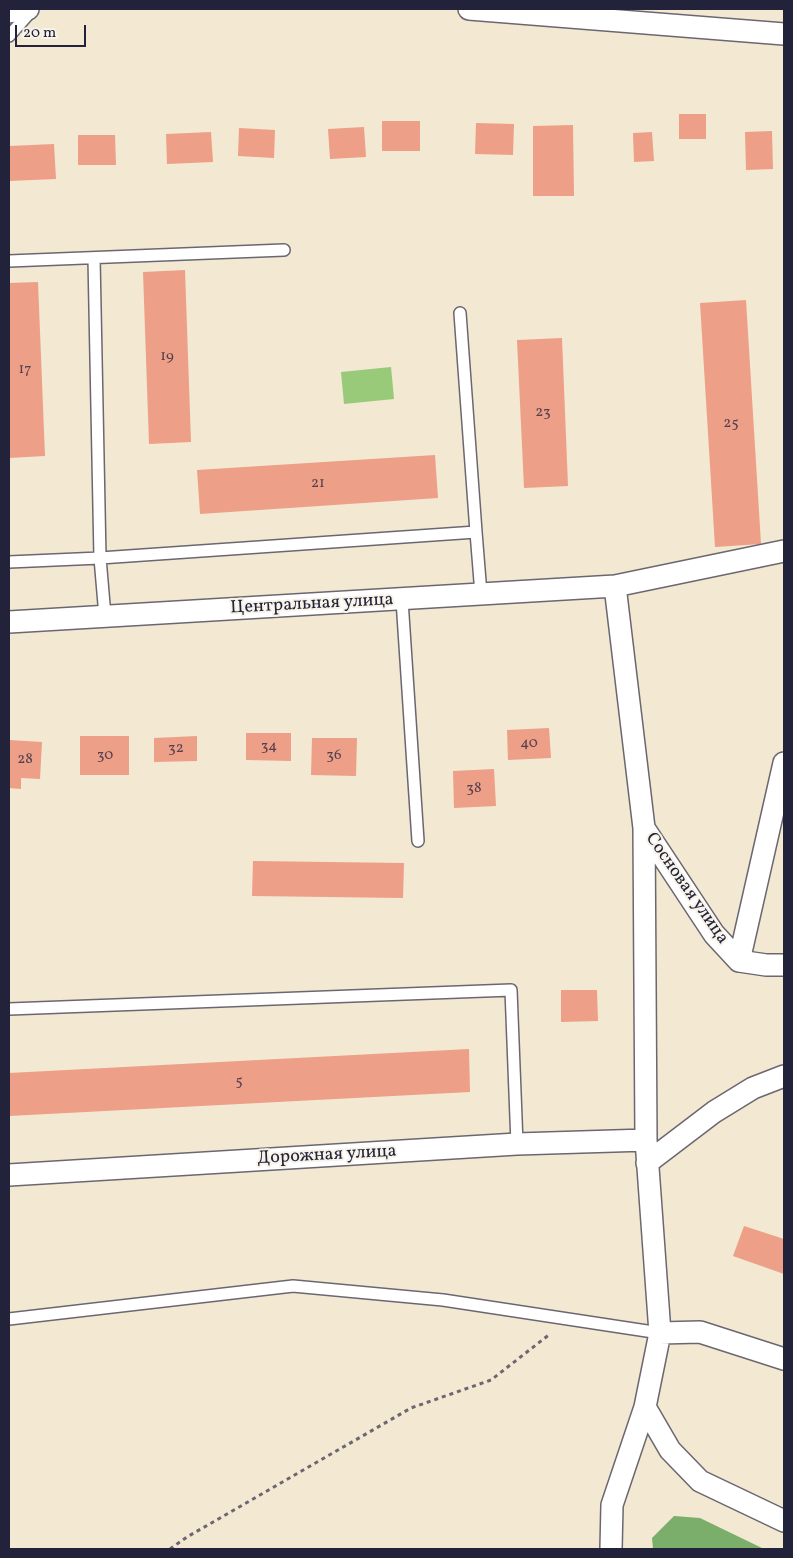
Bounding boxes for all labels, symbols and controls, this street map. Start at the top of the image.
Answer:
scale bar [18,15,89,47]
text: 20 m [23,23,56,44]
house number: 19 [160,348,174,366]
house number: 17 [18,361,32,379]
house number: 23 [535,404,551,422]
house number: 25 [723,415,739,433]
house number: 21 [311,475,325,493]
street label: Центральная улица [230,590,394,620]
house number: 40 [520,735,538,753]
house number: 34 [261,738,277,756]
house number: 32 [168,740,184,758]
house number: 30 [97,747,113,765]
house number: 36 [326,747,342,765]
house number: 28 [17,751,33,769]
house number: 38 [466,780,482,798]
street label: Сосновая улица [640,829,732,949]
house number: 5 [235,1073,243,1091]
street label: Дорожная улица [257,1142,397,1170]

